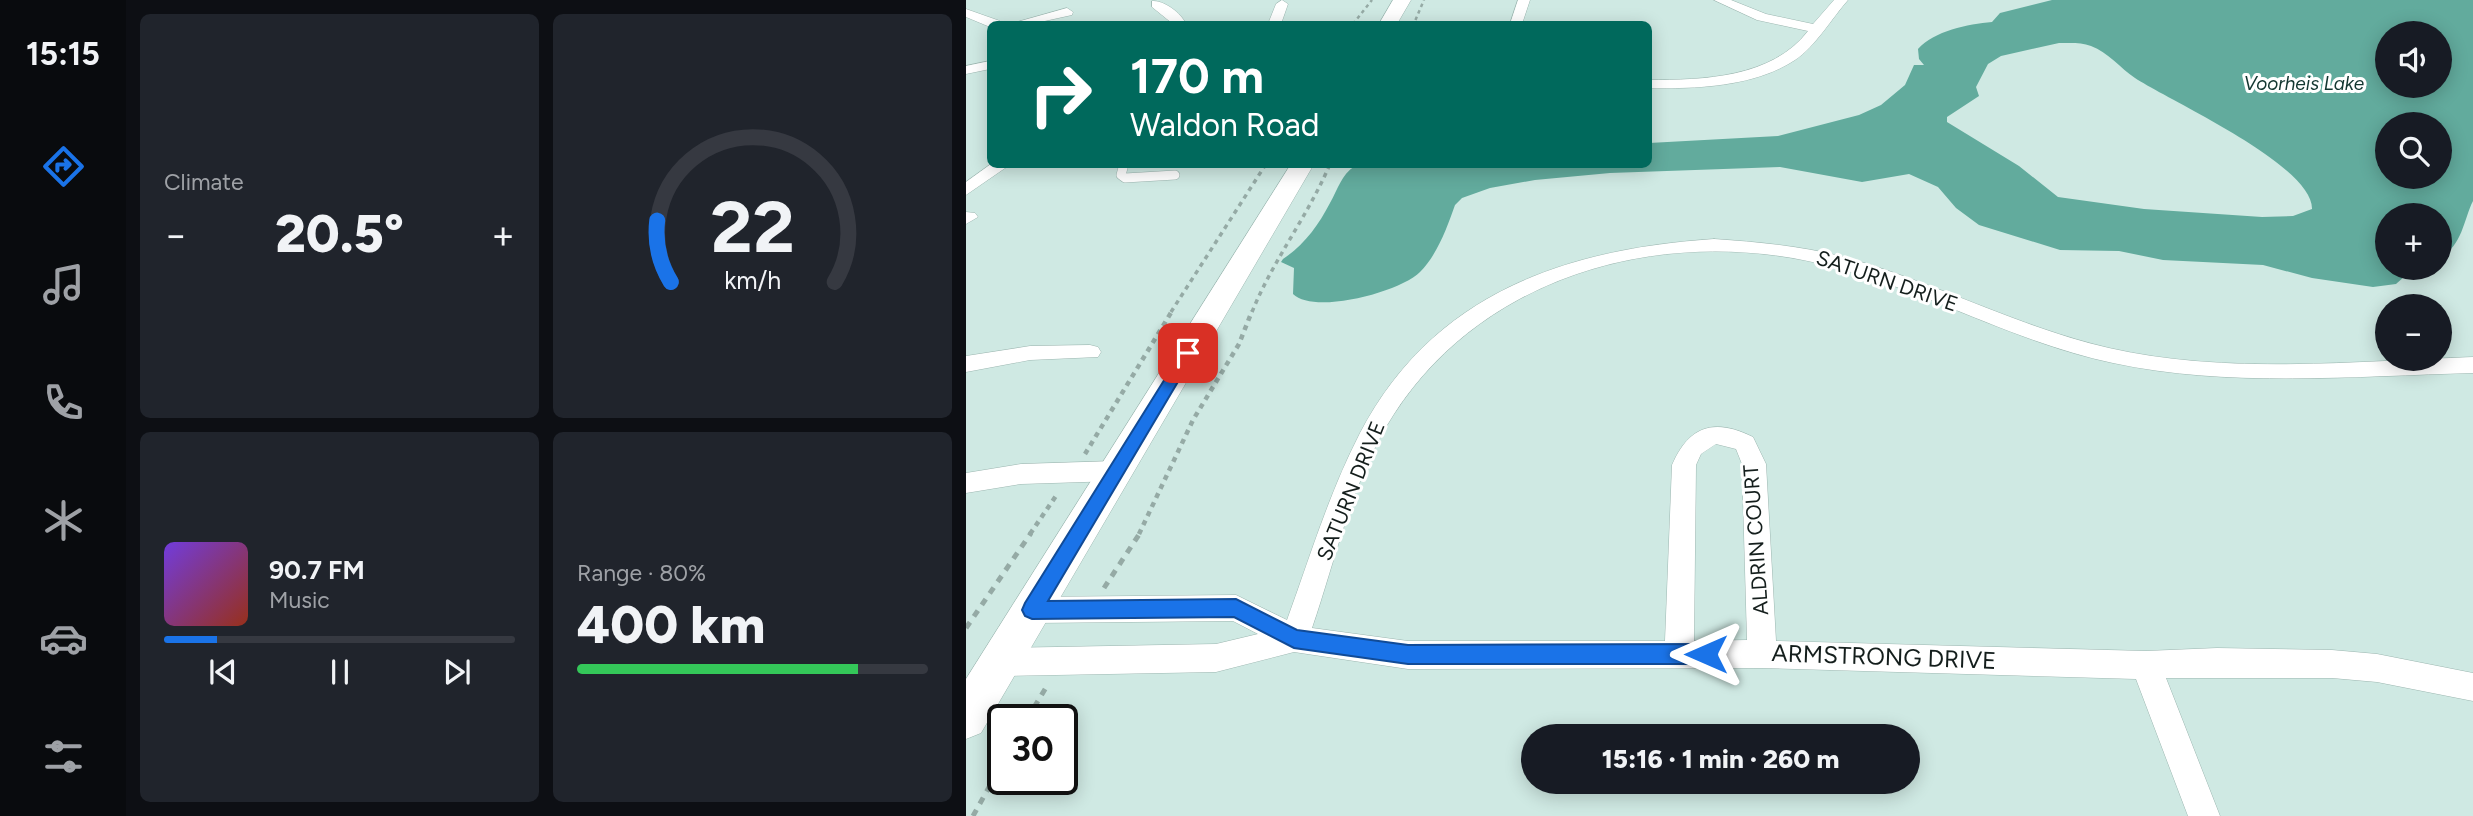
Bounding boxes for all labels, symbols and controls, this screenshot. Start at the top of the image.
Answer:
map controls [2375,21,2452,371]
button: sound [2375,21,2452,98]
text: 15:15 [26,35,100,73]
text: 170 m [1130,46,1264,105]
icon: right [1015,49,1106,140]
water label: Voorheis Lake [2244,72,2365,95]
text: Waldon Road [1130,106,1320,144]
button: search [2375,112,2452,189]
icon: directions [39,142,88,191]
text: Climate [164,168,243,196]
text: 22 [710,183,795,270]
text: 20.5° [275,203,404,265]
button: + [2375,203,2452,280]
text: − [164,212,188,258]
text: + [491,212,515,258]
street label: SATURN DRIVE [1813,245,1961,316]
icon: music [39,260,88,309]
text: km/h [724,265,781,295]
button: − [2375,294,2452,371]
pin [1158,323,1218,383]
icon: arrive [1169,334,1207,372]
icon: phone [39,378,88,427]
street label: SATURN DRIVE [1311,417,1390,564]
street label: ALDRIN COURT [1738,464,1773,616]
icon: climate [39,496,88,545]
text: 90.7 FM [269,554,365,586]
text: Range · 80% [577,559,706,587]
text: Music [269,586,330,614]
text: 400 km [577,594,765,656]
icon: car [39,614,88,663]
position arrow [1669,617,1743,691]
street label: ARMSTRONG DRIVE [1771,638,1997,675]
icon: previous [204,653,242,691]
icon: pause [321,653,359,691]
icon: next [438,653,476,691]
speed limit sign: 30 [987,704,1078,795]
icon: filters [39,732,88,781]
text: 15:16 · 1 min · 260 m [1602,743,1839,775]

